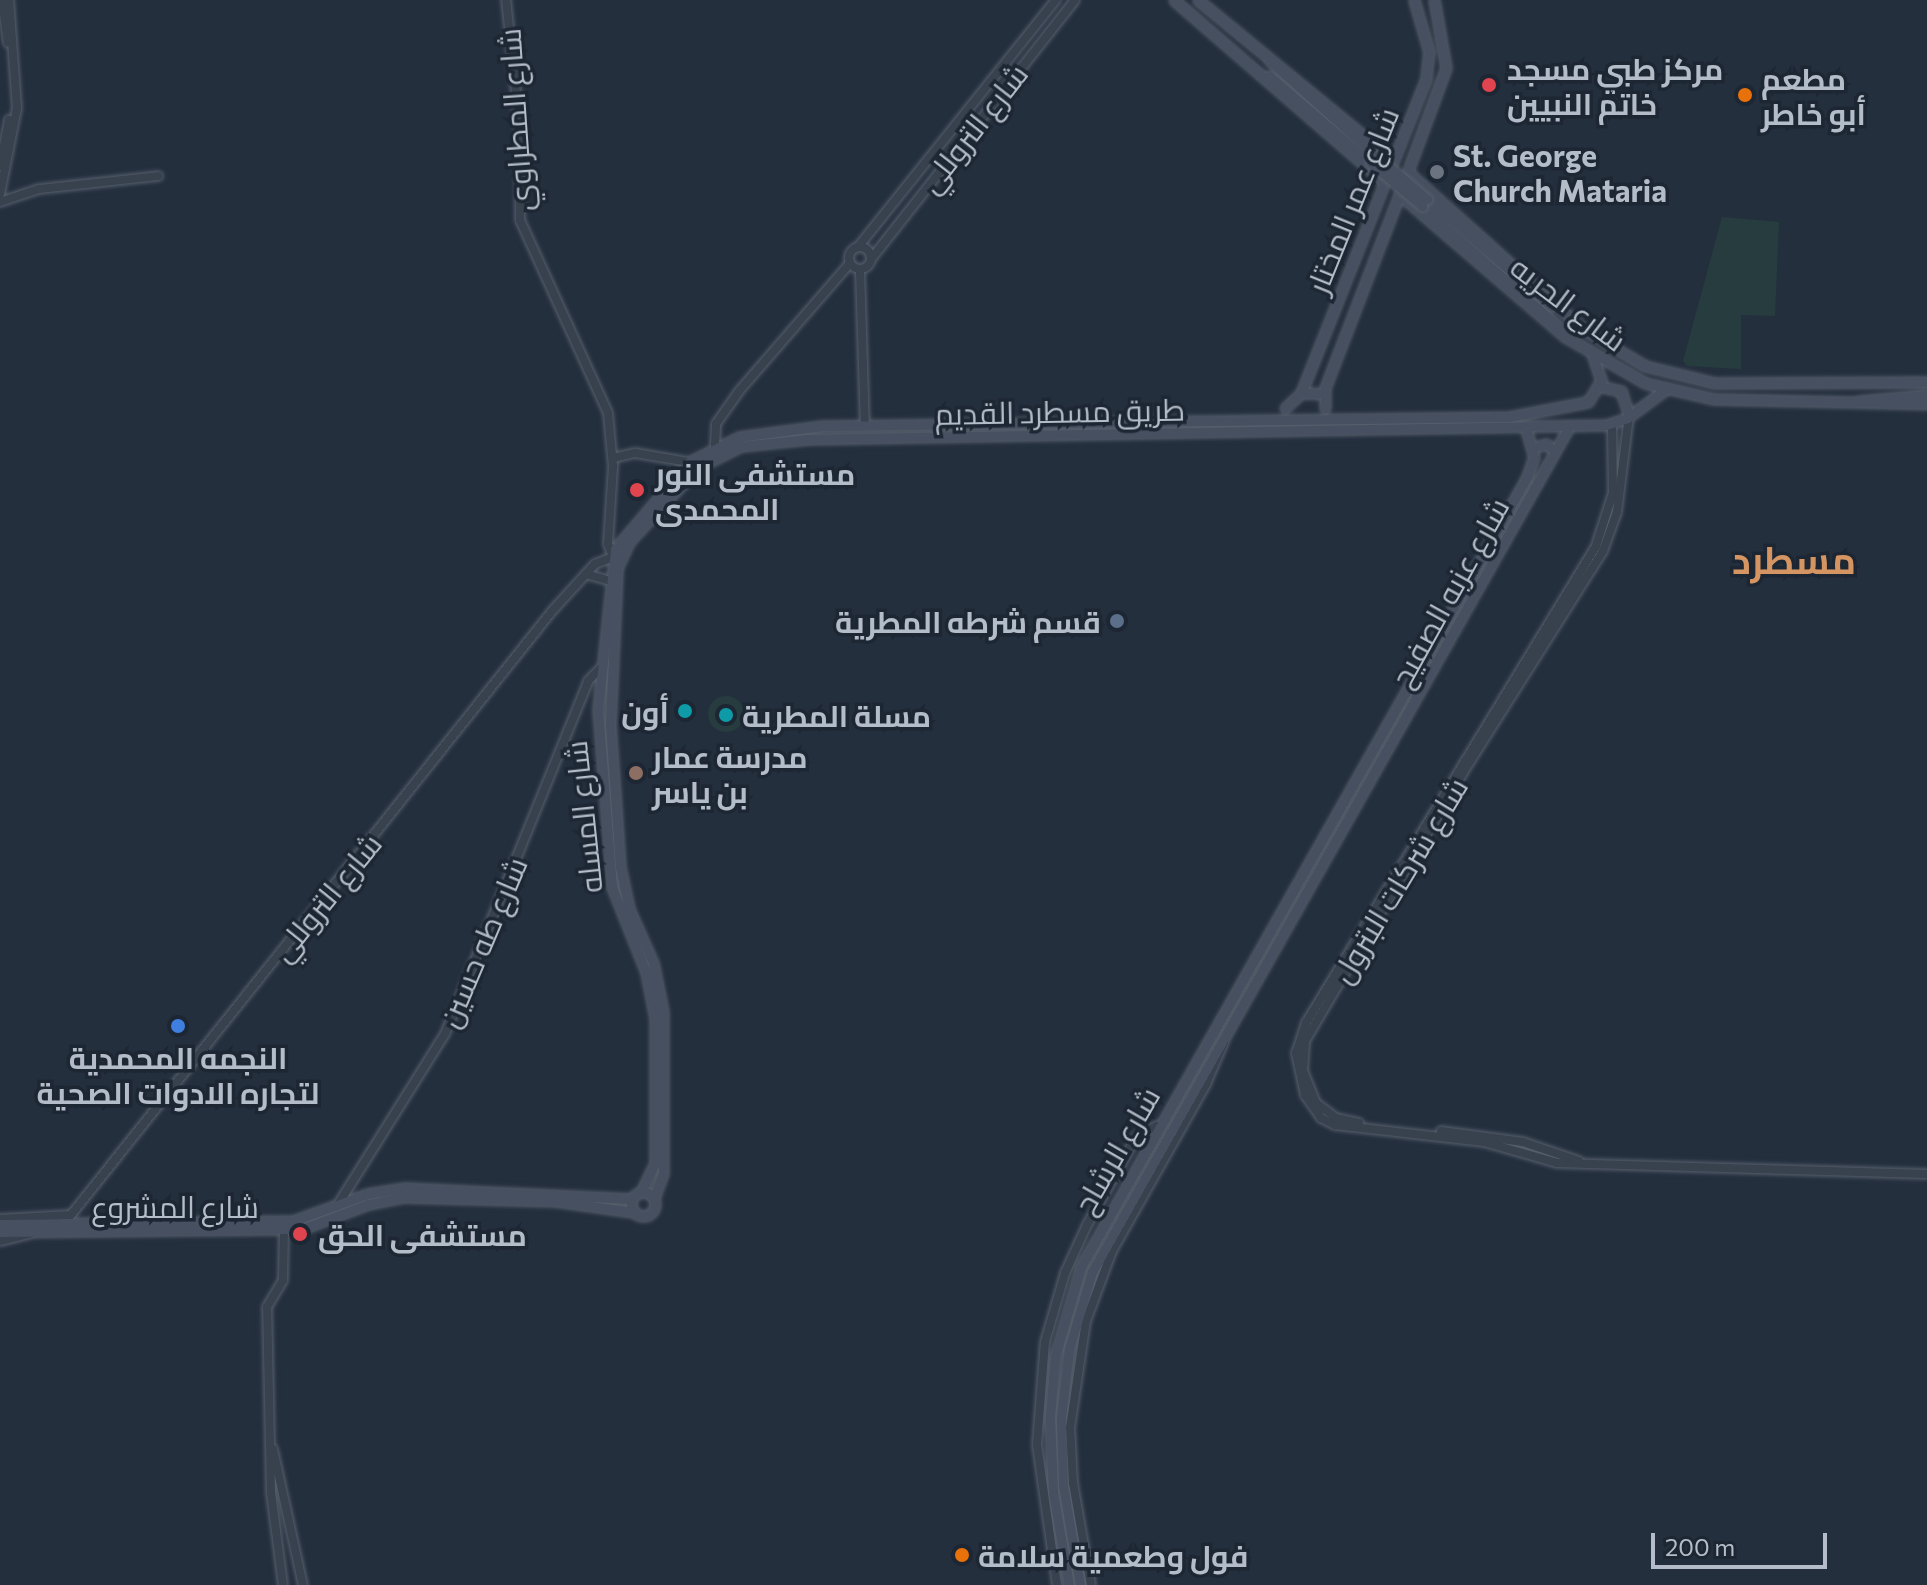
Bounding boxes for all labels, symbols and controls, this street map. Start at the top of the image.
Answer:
street label: شارع المطراوي [491,27,539,213]
place label: مركز طبي مسجد خاتم النبيين [1507,50,1723,120]
street label: شارع التروللي [911,56,1035,200]
place label: مطعم أبو خاطر [1761,60,1866,130]
marker: مركز طبي مسجد خاتم النبيين [1478,74,1500,96]
marker: مطعم أبو خاطر [1736,86,1754,104]
street label: شارع عمر المختار [1298,102,1406,298]
place label: St. George Church Mataria [1453,137,1667,208]
marker: St. George Church Mataria [1428,163,1446,181]
street label: شارع الحريه [1504,248,1634,358]
street label: طريق مسطرد القديم [935,391,1185,431]
place label: مستشفى النور المحمدى [655,455,855,526]
marker: مستشفى النور المحمدى [626,479,648,501]
street label: شارع عزبه الصفيح [1382,491,1516,693]
district label: مسطرد [1732,536,1856,582]
place label: قسم شرطه المطرية [835,603,1101,639]
marker: قسم شرطه المطرية [1108,612,1126,630]
place label: أون [621,693,669,729]
place label: مسلة المطرية [742,697,931,733]
marker: أون [676,702,694,720]
marker: مسلة المطرية [717,706,735,724]
place label: مدرسة عمار بن ياسر [652,738,808,808]
street label: شارع المسله [557,739,609,895]
marker: مدرسة عمار بن ياسر [627,764,645,782]
street label: شارع شركات البترول [1323,771,1475,989]
street label: شارع التروللي [264,826,388,968]
street label: شارع طه حسين [430,851,534,1033]
marker: النجمه المحمدية لتجاره الادوات الصحية [169,1017,187,1035]
place label: النجمه المحمدية لتجاره الادوات الصحية [37,1039,319,1110]
street label: شارع الرشاح [1065,1080,1167,1220]
street label: شارع المشروع [91,1188,259,1224]
place label: مستشفى الحق [318,1216,527,1252]
marker: مستشفى الحق [289,1223,311,1245]
scale bar [1655,1517,1831,1567]
text: 200 m [1665,1532,1735,1561]
place label: فول وطعمية سلامة [978,1537,1248,1573]
marker: فول وطعمية سلامة [953,1546,971,1564]

